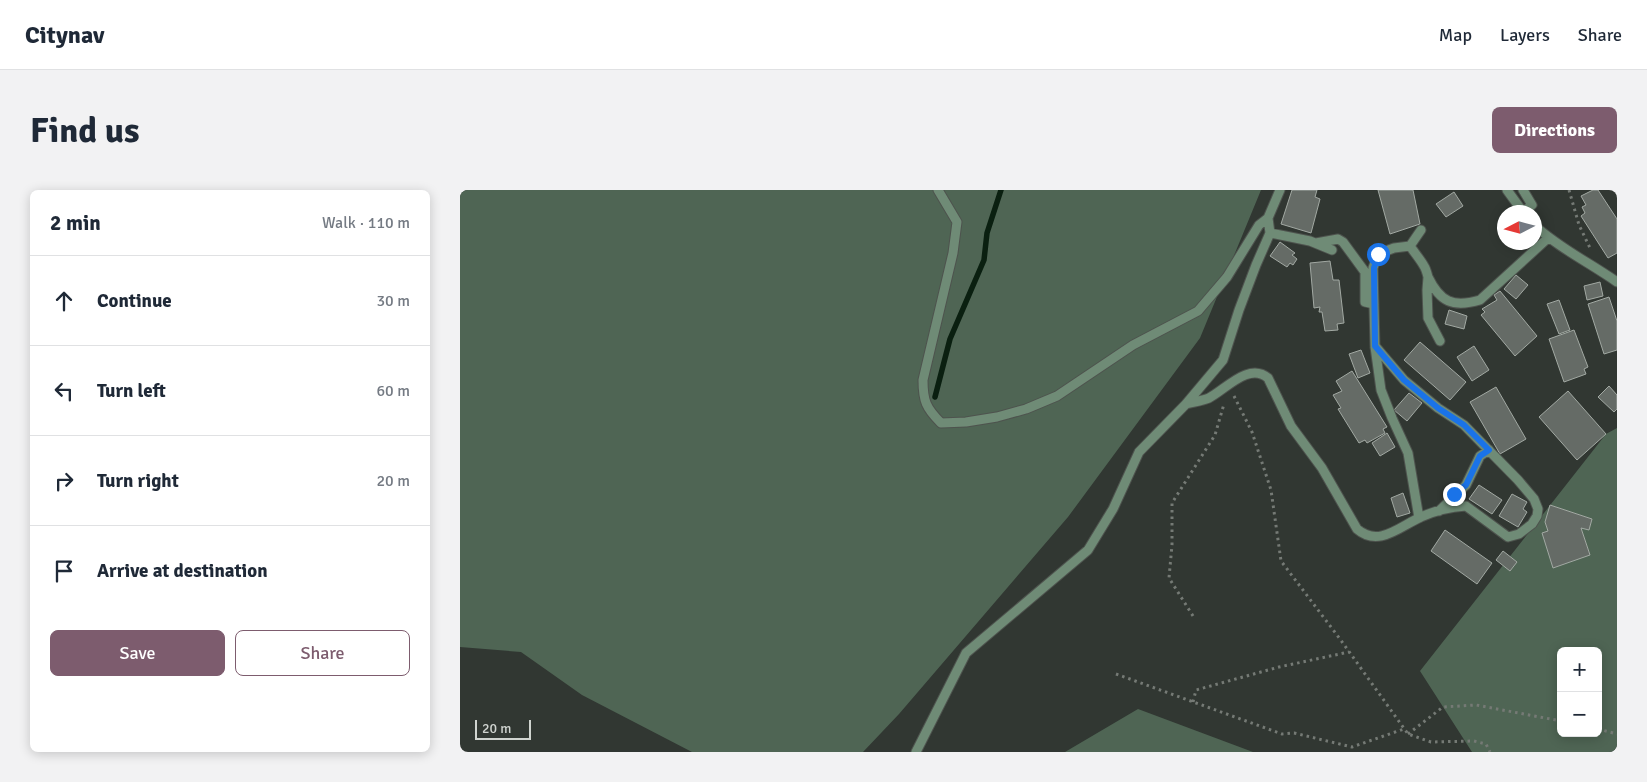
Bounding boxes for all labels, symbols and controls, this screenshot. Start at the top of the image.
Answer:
text: Citynav [25,20,104,50]
text: Map [1439,24,1472,46]
text: Layers [1500,24,1550,46]
text: Share [1578,24,1622,46]
button: Directions [1492,107,1617,153]
text: Find us [30,109,140,152]
north arrow [1497,205,1542,250]
text: 2 min [50,210,101,236]
text: Walk · 110 m [322,213,410,233]
route start [1367,243,1390,266]
icon: ahead [50,287,78,315]
text: Continue [97,289,172,313]
text: 30 m [376,291,410,311]
icon: left [50,377,78,405]
text: Turn left [97,379,166,403]
text: 60 m [376,381,410,401]
icon: right [50,467,78,495]
text: Turn right [97,469,179,493]
text: 20 m [376,471,410,491]
route end [1443,483,1466,506]
icon: arrive [50,557,78,585]
text: Arrive at destination [97,559,268,583]
button: Save [50,630,225,676]
button: Share [235,630,410,676]
map controls [1557,647,1602,737]
button: + [1557,647,1602,692]
button: − [1557,692,1602,737]
scale bar [475,717,531,740]
text: 20 m [482,720,511,737]

